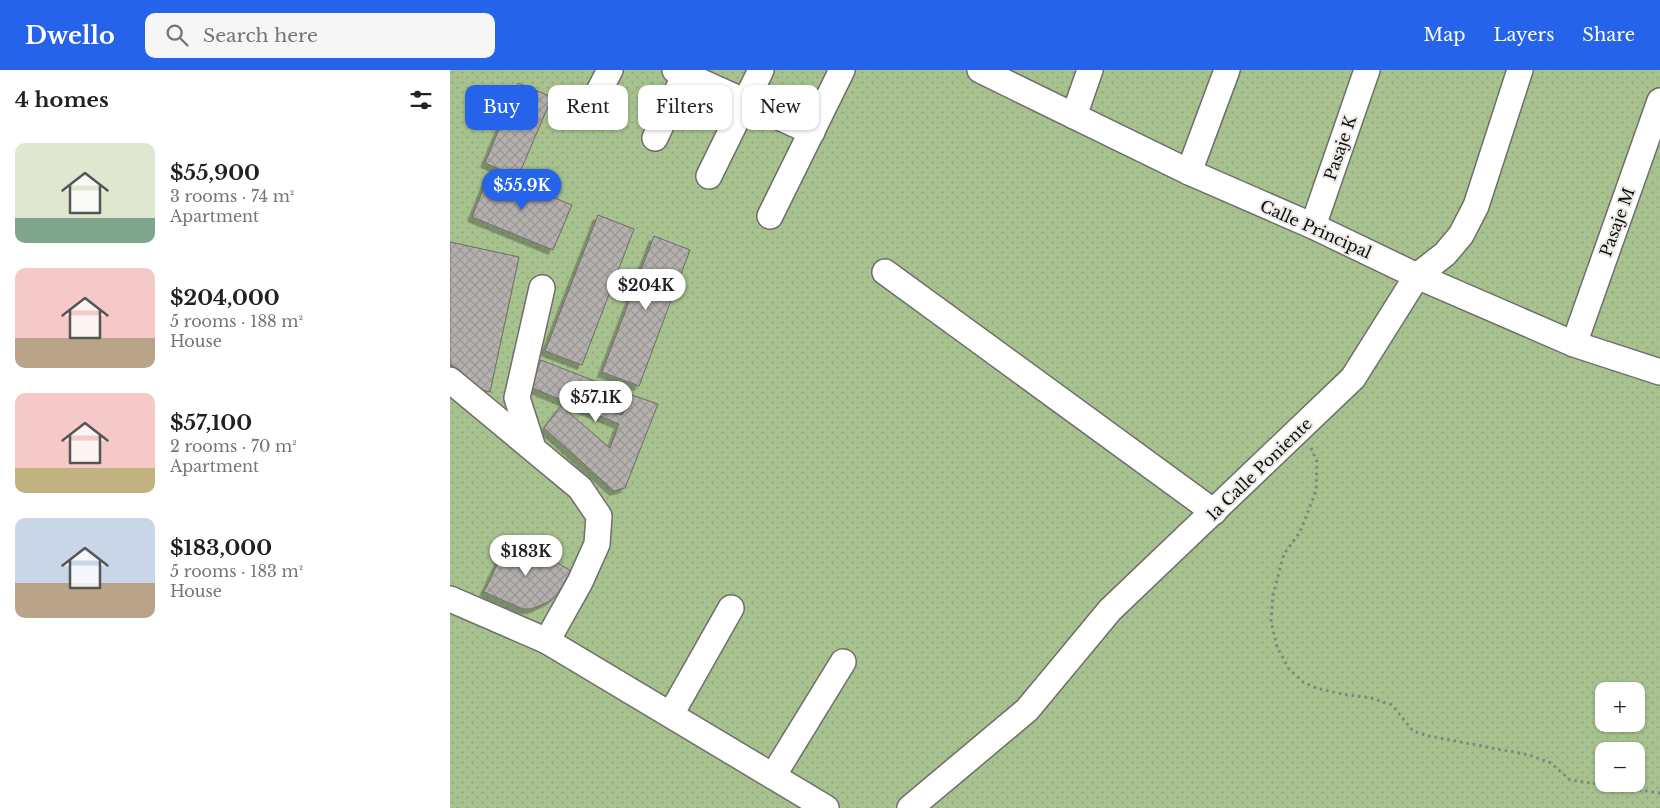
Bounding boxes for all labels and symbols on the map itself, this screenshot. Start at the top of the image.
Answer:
street label: Pasaje K [1320,113,1361,183]
pin: $55.9K [481,168,563,211]
street label: Pasaje M [1595,185,1639,259]
street label: Calle Principal [1257,195,1375,263]
pin: $204K [611,268,681,311]
pin: $57.1K [555,380,637,423]
street label: 1a Calle Poniente [1202,413,1316,525]
pin: $183K [491,534,561,577]

